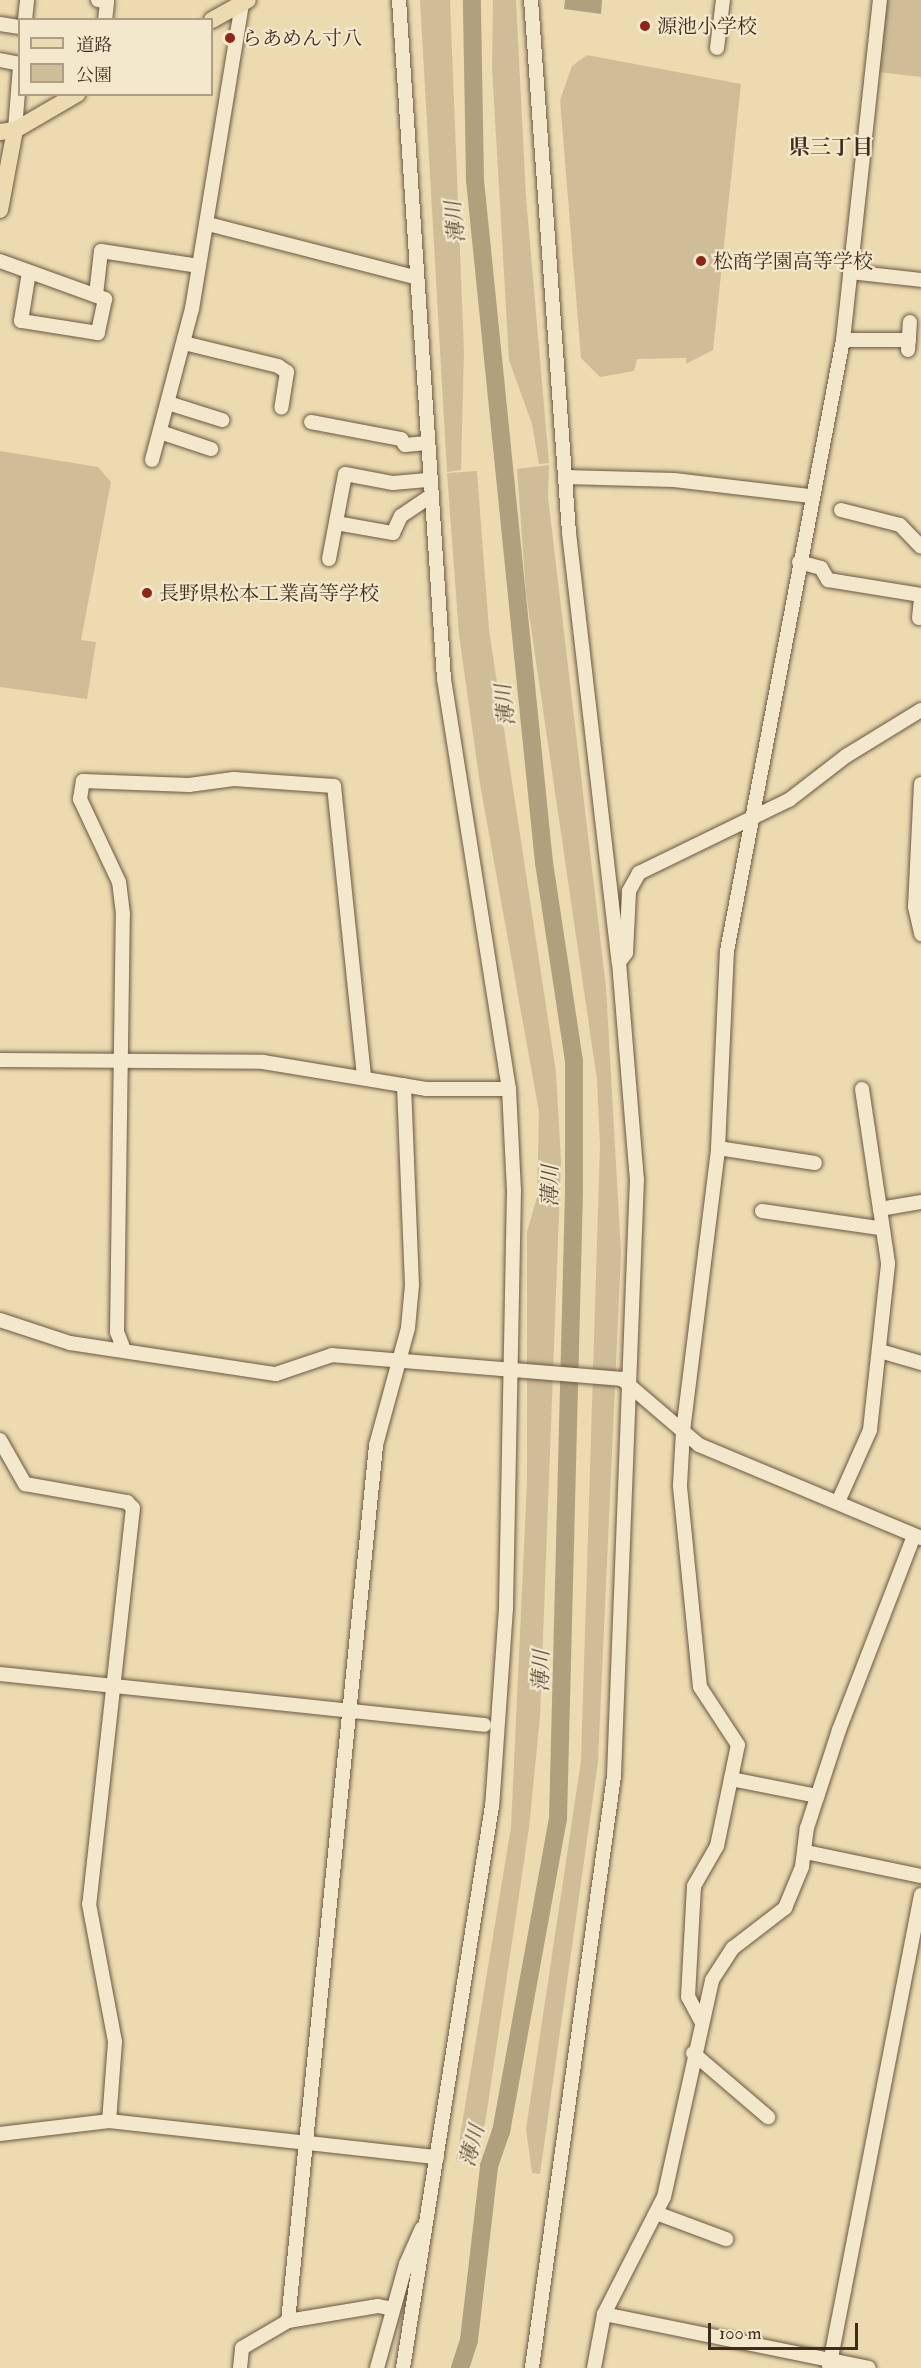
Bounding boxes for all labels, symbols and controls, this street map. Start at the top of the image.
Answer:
place label: 源池小学校 [657,14,757,38]
legend [18,18,213,96]
marker: 源池小学校 [638,19,652,33]
place label: らあめん寸八 [242,26,362,50]
marker: らあめん寸八 [223,31,237,45]
text: 道路 [76,34,112,57]
text: 公園 [76,64,112,87]
district label: 県三丁目 [789,135,873,161]
water label: 薄川 [441,200,471,244]
place label: 松商学園高等学校 [713,249,873,273]
marker: 松商学園高等学校 [694,254,708,268]
place label: 長野県松本工業高等学校 [159,581,379,605]
marker: 長野県松本工業高等学校 [140,586,154,600]
water label: 薄川 [491,683,521,727]
water label: 薄川 [538,1165,564,1207]
water label: 薄川 [529,1650,555,1692]
water label: 薄川 [455,2122,491,2170]
scale bar [711,2311,861,2349]
text: 100 m [719,2322,762,2345]

